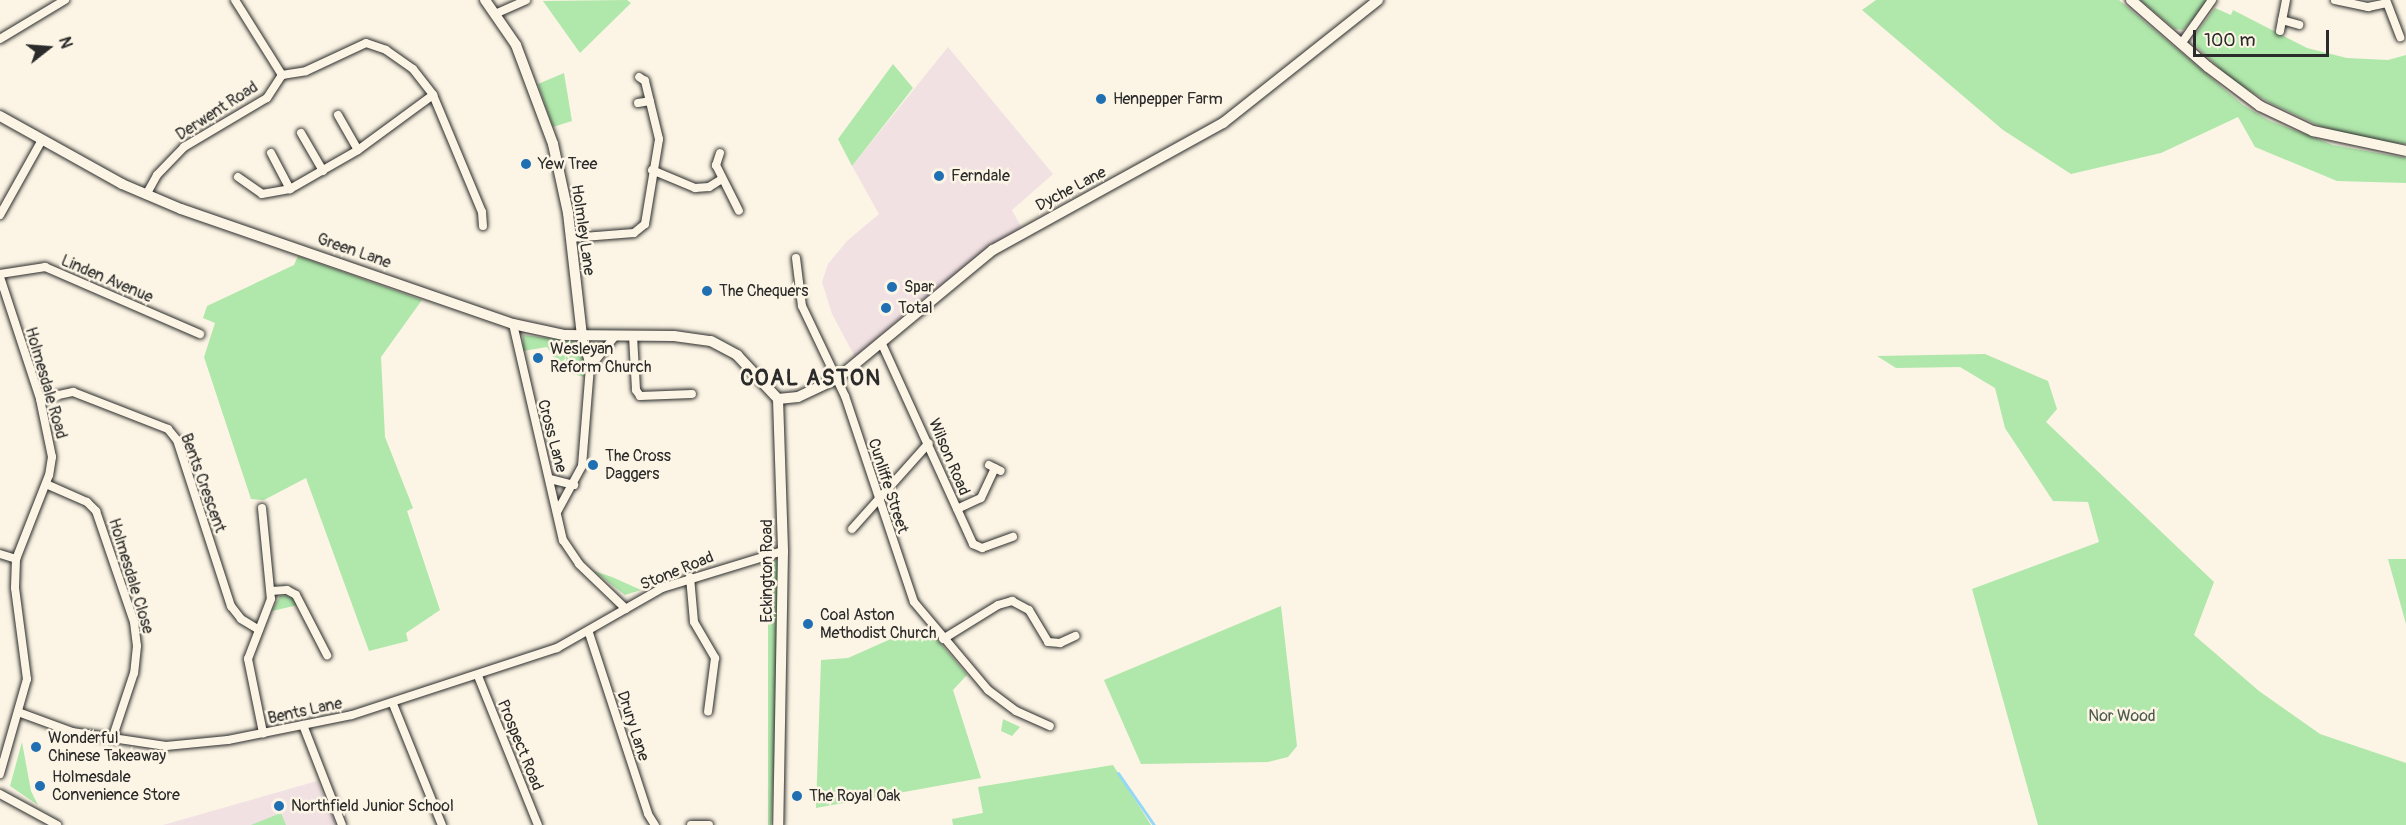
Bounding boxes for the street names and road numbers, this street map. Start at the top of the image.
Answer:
street label: Derwent Road [172,77,262,145]
street label: Dyche Lane [1033,162,1109,216]
street label: Holmley Lane [567,183,599,277]
street label: Green Lane [315,229,393,273]
street label: Linden Avenue [58,251,156,307]
street label: Holmesdale Road [21,325,71,441]
street label: Cross Lane [533,398,571,474]
street label: Wilson Road [924,416,974,498]
street label: Bents Crescent [176,431,230,535]
street label: Cunliffe Street [864,436,912,536]
street label: Holmesdale Close [104,516,158,636]
street label: Eckington Road [757,519,777,623]
street label: Stone Road [637,548,717,594]
street label: Drury Lane [613,688,653,764]
street label: Bents Lane [266,694,344,728]
street label: Prospect Road [493,697,547,793]

